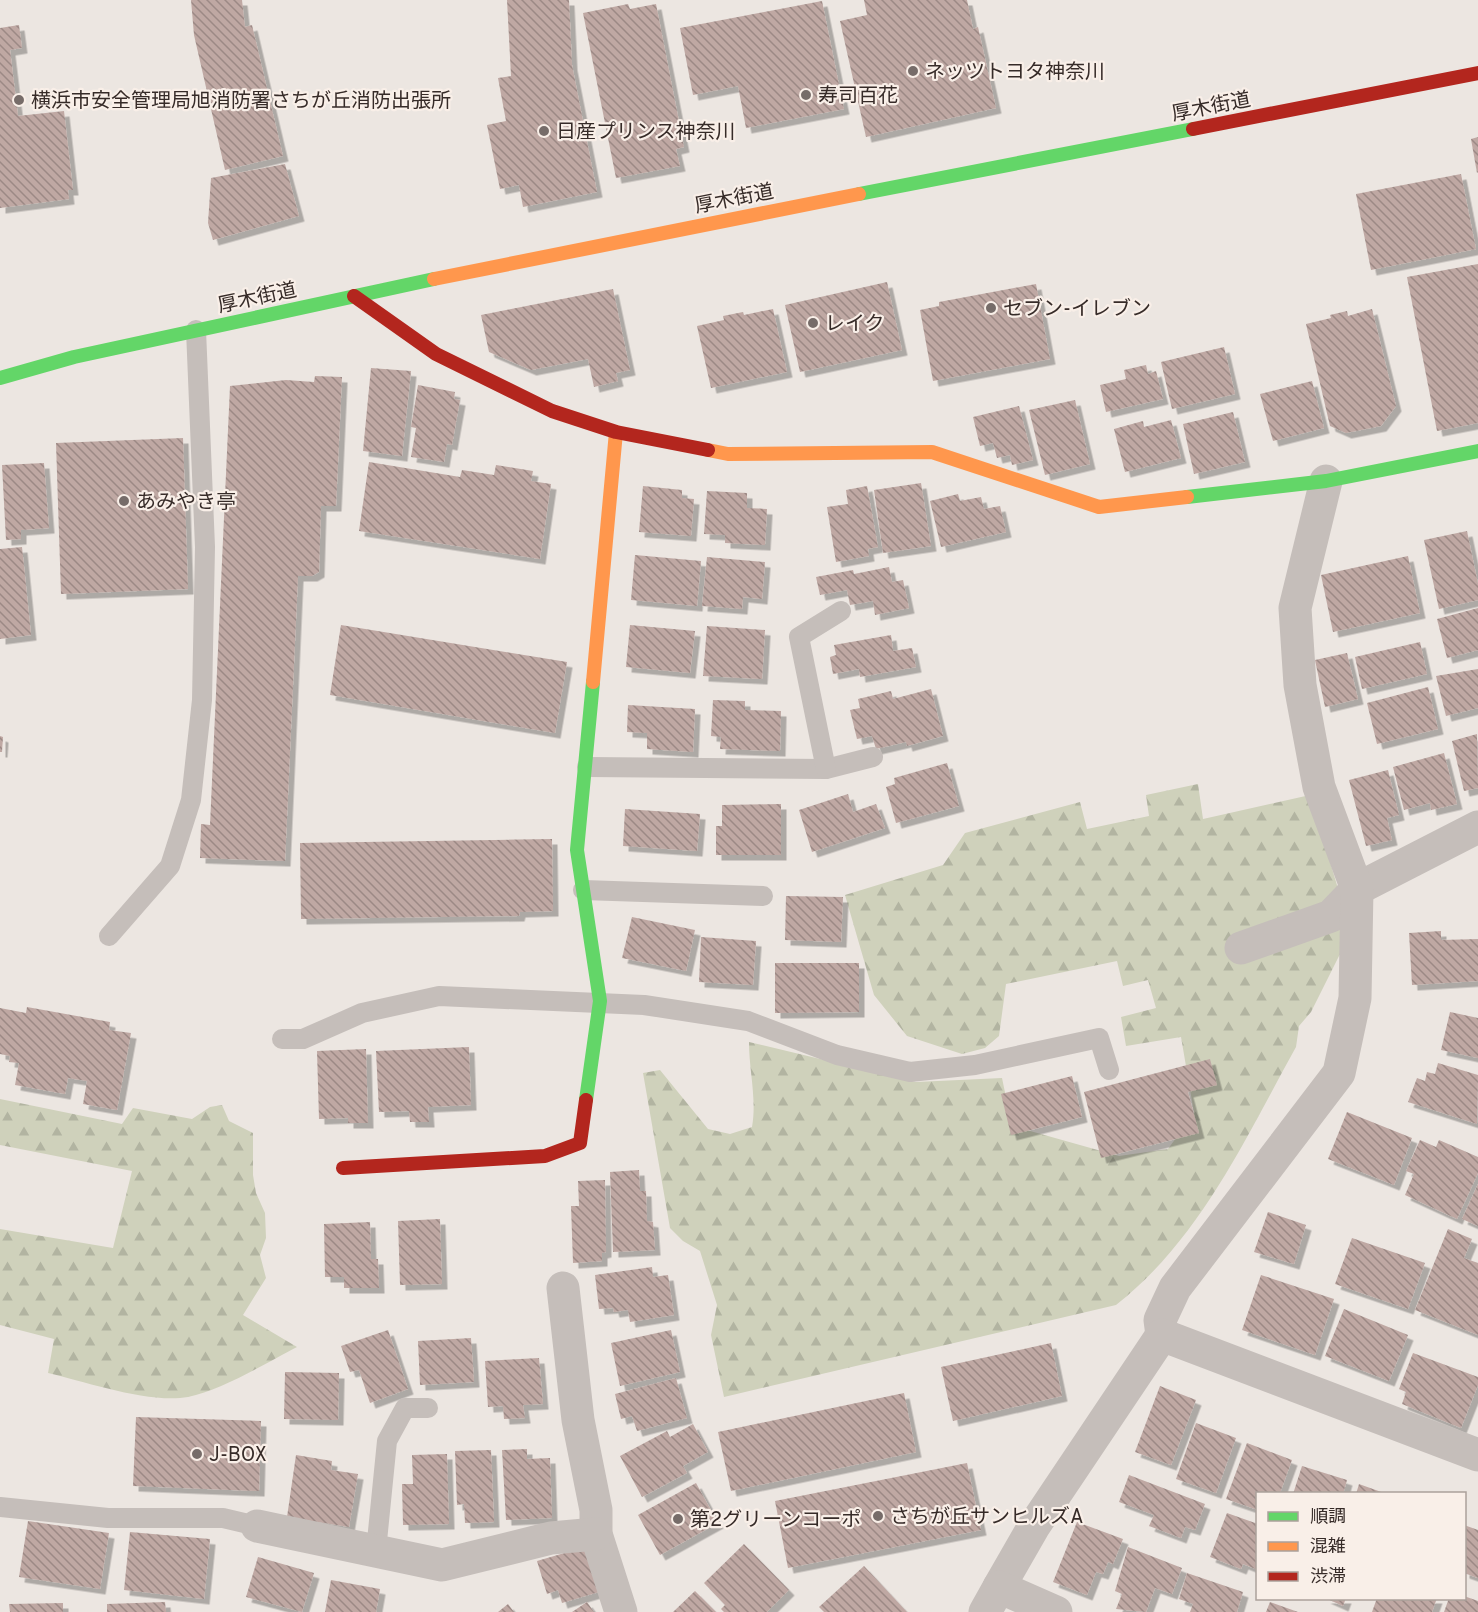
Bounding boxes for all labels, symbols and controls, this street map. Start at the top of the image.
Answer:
place label: ネッツトヨタ神奈川 [925,60,1105,86]
marker: ネッツトヨタ神奈川 [906,64,920,78]
place label: 寿司百花 [818,84,898,110]
marker: 寿司百花 [799,88,813,102]
street label: 厚木街道 [1170,88,1253,128]
place label: 横浜市安全管理局旭消防署さちが丘消防出張所 [31,89,451,115]
marker: 横浜市安全管理局旭消防署さちが丘消防出張所 [12,93,26,107]
place label: 日産プリンス神奈川 [556,120,736,146]
marker: 日産プリンス神奈川 [537,124,551,138]
street label: 厚木街道 [693,180,776,220]
street label: 厚木街道 [216,278,299,320]
place label: セブン-イレブン [1003,297,1151,323]
marker: セブン-イレブン [984,301,998,315]
place label: レイク [825,312,885,338]
marker: レイク [806,316,820,330]
place label: あみやき亭 [136,490,236,516]
marker: あみやき亭 [117,494,131,508]
place label: J-BOX [209,1443,267,1469]
marker: J-BOX [190,1447,204,1461]
legend [1256,1492,1466,1600]
place label: さちが丘サンヒルズA [890,1505,1084,1531]
text: 順調 [1310,1506,1346,1529]
place label: 第2グリーンコーポ [690,1508,861,1534]
marker: さちが丘サンヒルズA [871,1509,885,1523]
marker: 第2グリーンコーポ [671,1512,685,1526]
text: 混雑 [1310,1536,1346,1559]
text: 渋滞 [1310,1566,1346,1589]

